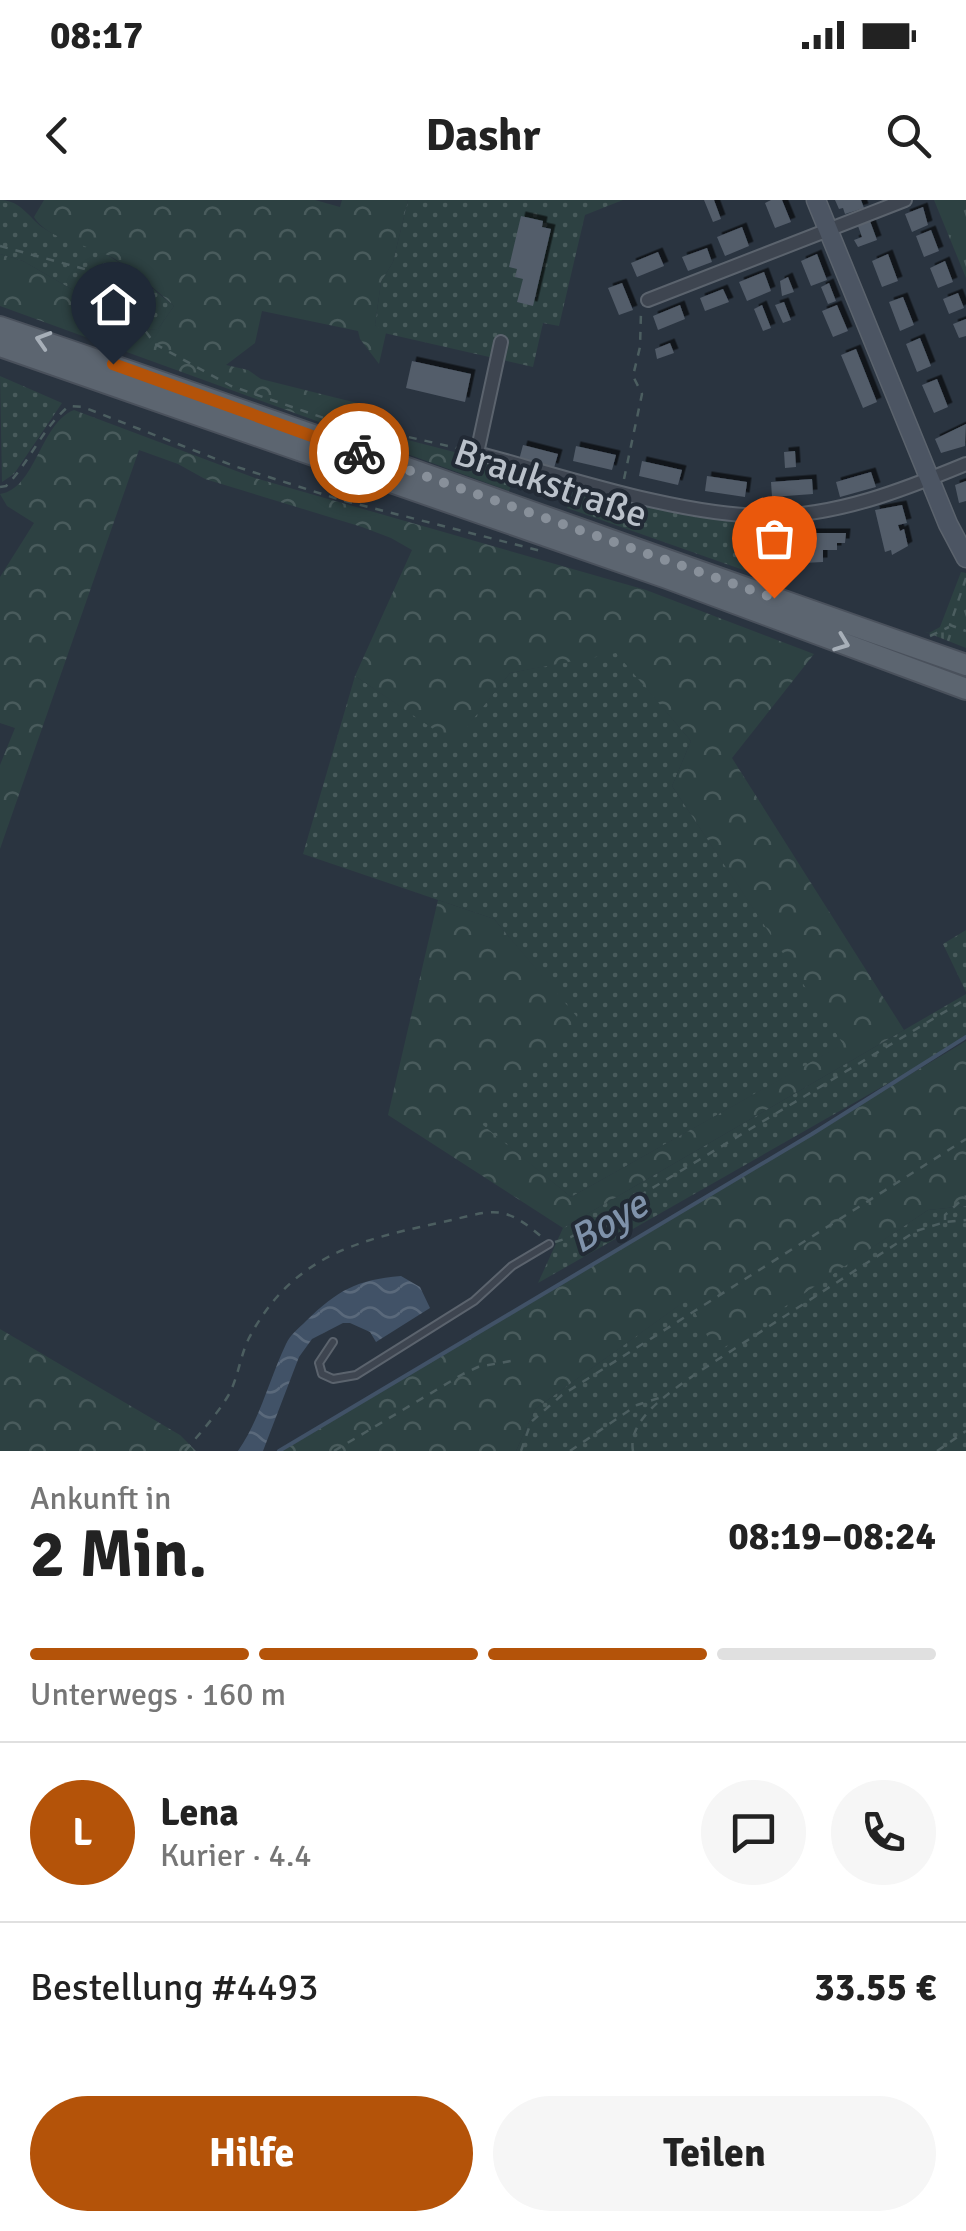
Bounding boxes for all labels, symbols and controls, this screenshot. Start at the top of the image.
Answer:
text: 08:17 [50,12,143,59]
icon: back [30,108,85,163]
text: Dashr [426,108,540,163]
icon: search [881,108,936,163]
pin [71,262,156,365]
icon: home [86,277,141,332]
one-way arrow [36,332,53,352]
courier [309,403,409,503]
icon: bike [332,426,387,481]
street label: Braukstraße [448,429,654,538]
pin [732,496,817,599]
icon: bag [747,511,802,566]
one-way arrow [833,631,850,652]
water label: Boye [560,1178,658,1265]
text: Ankunft in [30,1479,172,1518]
text: 08:19–08:24 [728,1513,936,1560]
text: 2 Min. [30,1515,207,1595]
text: Unterwegs · 160 m [30,1675,286,1714]
button: chat [701,1780,806,1885]
button: phone [831,1780,936,1885]
text: Lena [160,1789,239,1836]
text: L [73,1809,92,1856]
text: Kurier · 4.4 [160,1836,312,1875]
text: Bestellung #4493 [30,1964,319,2011]
text: 33.55 € [814,1964,936,2011]
button: Hilfe [30,2096,473,2211]
button: Teilen [493,2096,936,2211]

